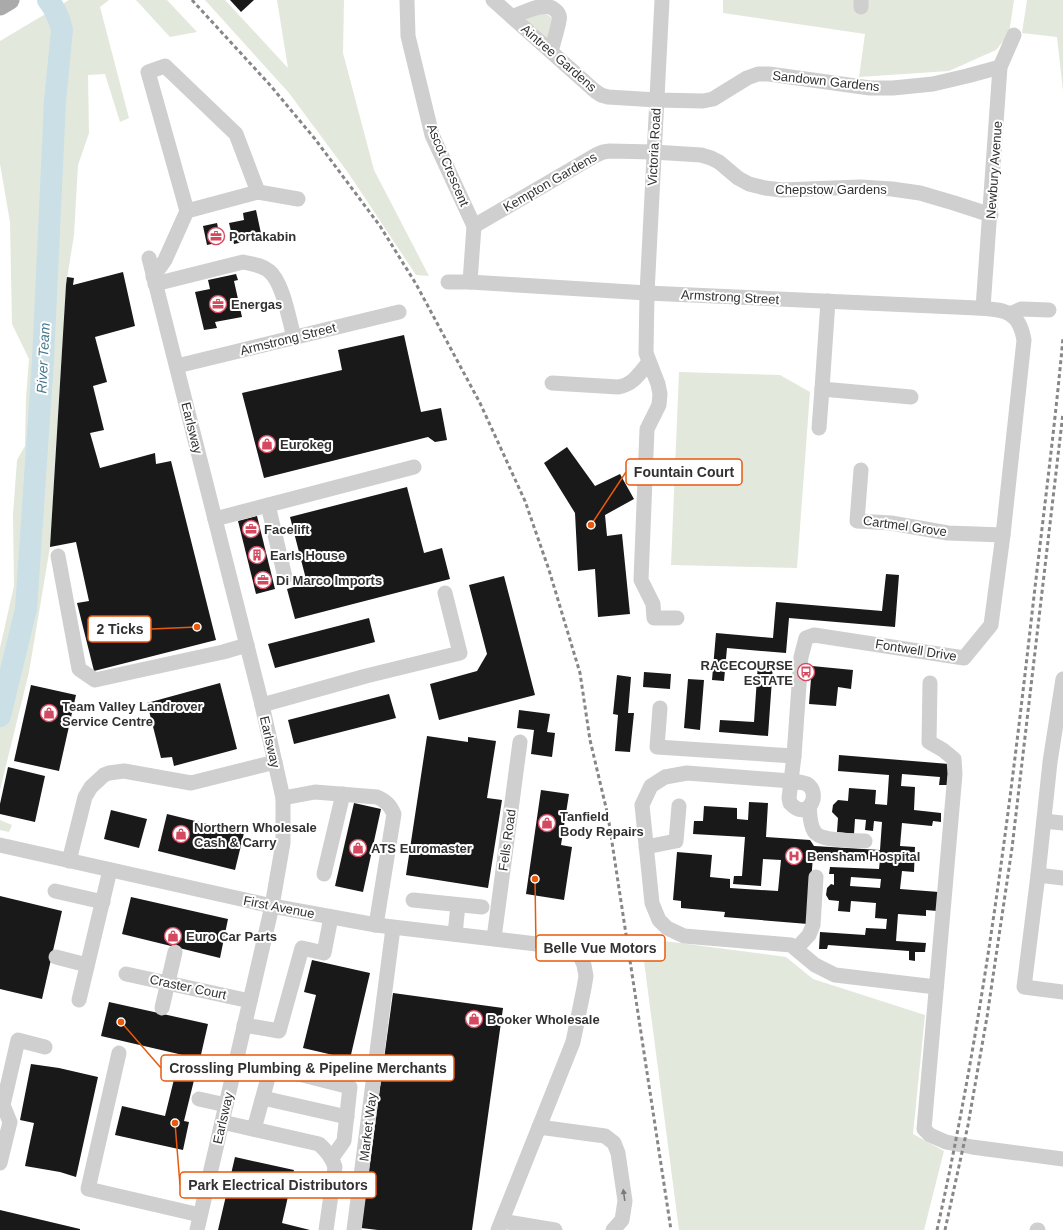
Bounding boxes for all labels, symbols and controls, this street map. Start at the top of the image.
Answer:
street label: Aintree Gardens [518,21,600,95]
street label: Sandown Gardens [772,68,881,94]
street label: Victoria Road [644,108,664,186]
street label: Ascot Crescent [424,121,472,209]
street label: Newbury Avenue [983,121,1005,219]
street label: Kempton Gardens [501,149,600,215]
street label: Chepstow Gardens [775,182,887,197]
office icon: Portakabin [206,226,226,246]
place label: Portakabin [229,229,296,244]
street label: Armstrong Street [681,287,780,307]
office icon: Energas [208,294,228,314]
place label: Energas [231,297,282,312]
street label: Armstrong Street [239,320,338,358]
water label: River Team [33,322,53,394]
street label: Earlsway [178,401,206,456]
shop icon: Eurokeg [257,434,277,454]
place label: Eurokeg [280,437,332,452]
callout: Fountain Court [626,459,742,485]
text: Fountain Court [634,464,734,480]
street label: Cartmel Grove [862,513,948,539]
office icon: Facelift [241,519,261,539]
place label: Facelift [264,522,310,537]
building icon: Earls House [247,545,267,565]
place label: Earls House [270,548,345,563]
office icon: Di Marco Imports [253,570,273,590]
place label: Di Marco Imports [276,573,382,588]
callout: 2 Ticks [88,616,151,642]
text: 2 Ticks [96,621,144,637]
street label: Fontwell Drive [874,636,958,664]
place label: RACECOURSE ESTATE [701,658,793,688]
bus stop icon: RACECOURSE ESTATE [796,662,816,682]
place label: Team Valley Landrover Service Centre [62,699,203,729]
shop icon: Team Valley Landrover Service Centre [39,703,59,723]
street label: Earlsway [257,715,283,770]
street label: Fells Road [495,808,519,872]
place label: Tanfield Body Repairs [560,809,644,839]
shop icon: Tanfield Body Repairs [537,813,557,833]
place label: Northern Wholesale Cash & Carry [194,820,317,850]
shop icon: Northern Wholesale Cash & Carry [171,824,191,844]
shop icon: ATS Euromaster [348,838,368,858]
place label: ATS Euromaster [371,841,472,856]
hospital icon: Bensham Hospital [784,846,804,866]
place label: Bensham Hospital [807,849,920,864]
street label: First Avenue [242,893,316,921]
shop icon: Euro Car Parts [163,926,183,946]
place label: Euro Car Parts [186,929,277,944]
callout: Belle Vue Motors [536,935,665,961]
text: Belle Vue Motors [543,940,657,956]
street label: Craster Court [148,972,228,1003]
shop icon: Booker Wholesale [464,1009,484,1029]
place label: Booker Wholesale [487,1012,600,1027]
callout: Crossling Plumbing & Pipeline Merchants [161,1055,454,1081]
text: Crossling Plumbing & Pipeline Merchants [169,1060,447,1076]
street label: Earlsway [210,1090,236,1145]
street label: Market Way [356,1091,380,1162]
callout: Park Electrical Distributors [180,1172,376,1198]
text: Park Electrical Distributors [188,1177,368,1193]
one-way arrow [621,1188,627,1201]

